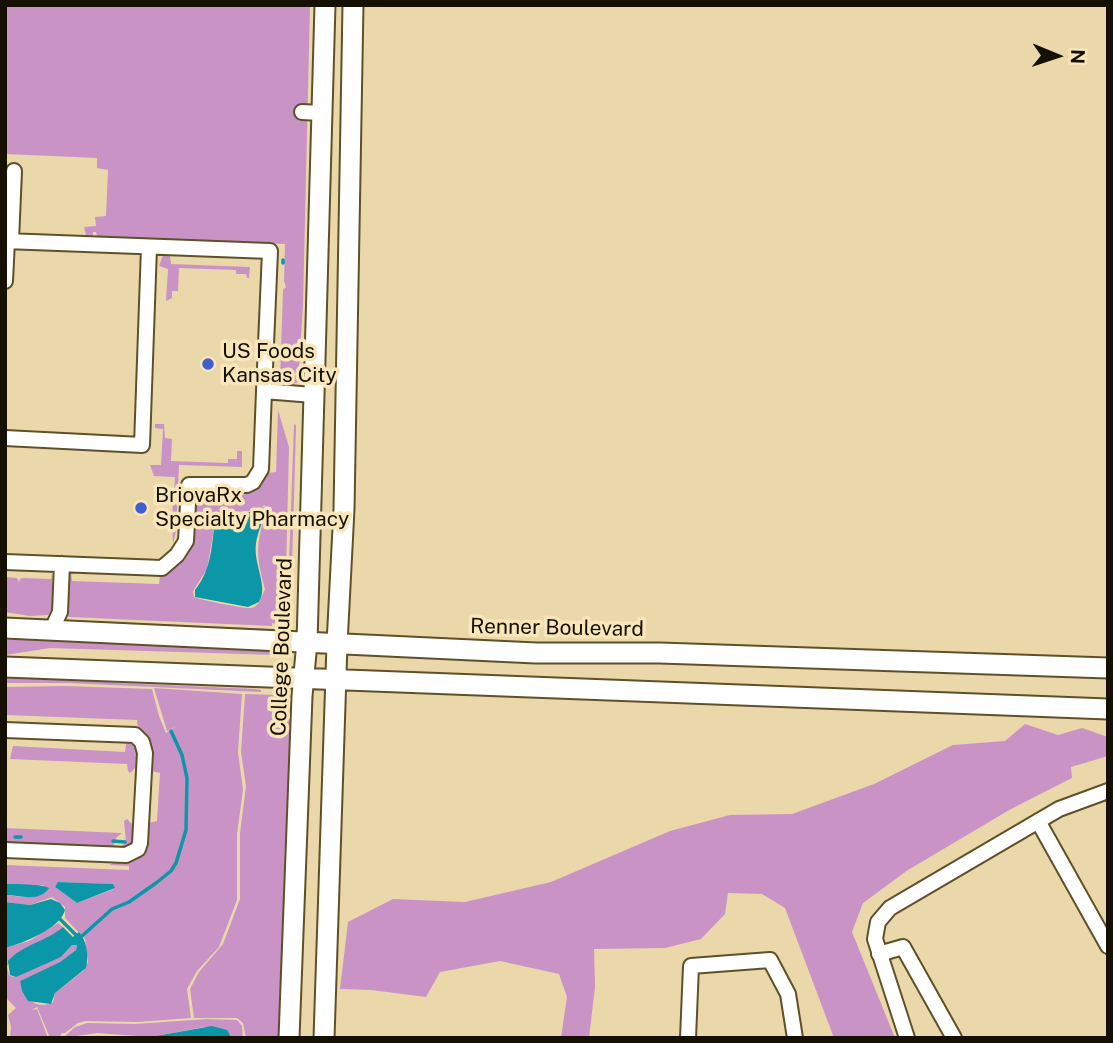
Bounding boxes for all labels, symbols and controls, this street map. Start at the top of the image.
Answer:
north arrow [1022,21,1092,91]
text: N [1067,49,1089,65]
place label: US Foods Kansas City [222,339,337,389]
marker: US Foods Kansas City [200,356,216,372]
place label: BriovaRx Specialty Pharmacy [155,483,349,533]
marker: BriovaRx Specialty Pharmacy [133,500,149,516]
street label: College Boulevard [266,558,298,736]
street label: Renner Boulevard [470,614,644,642]

